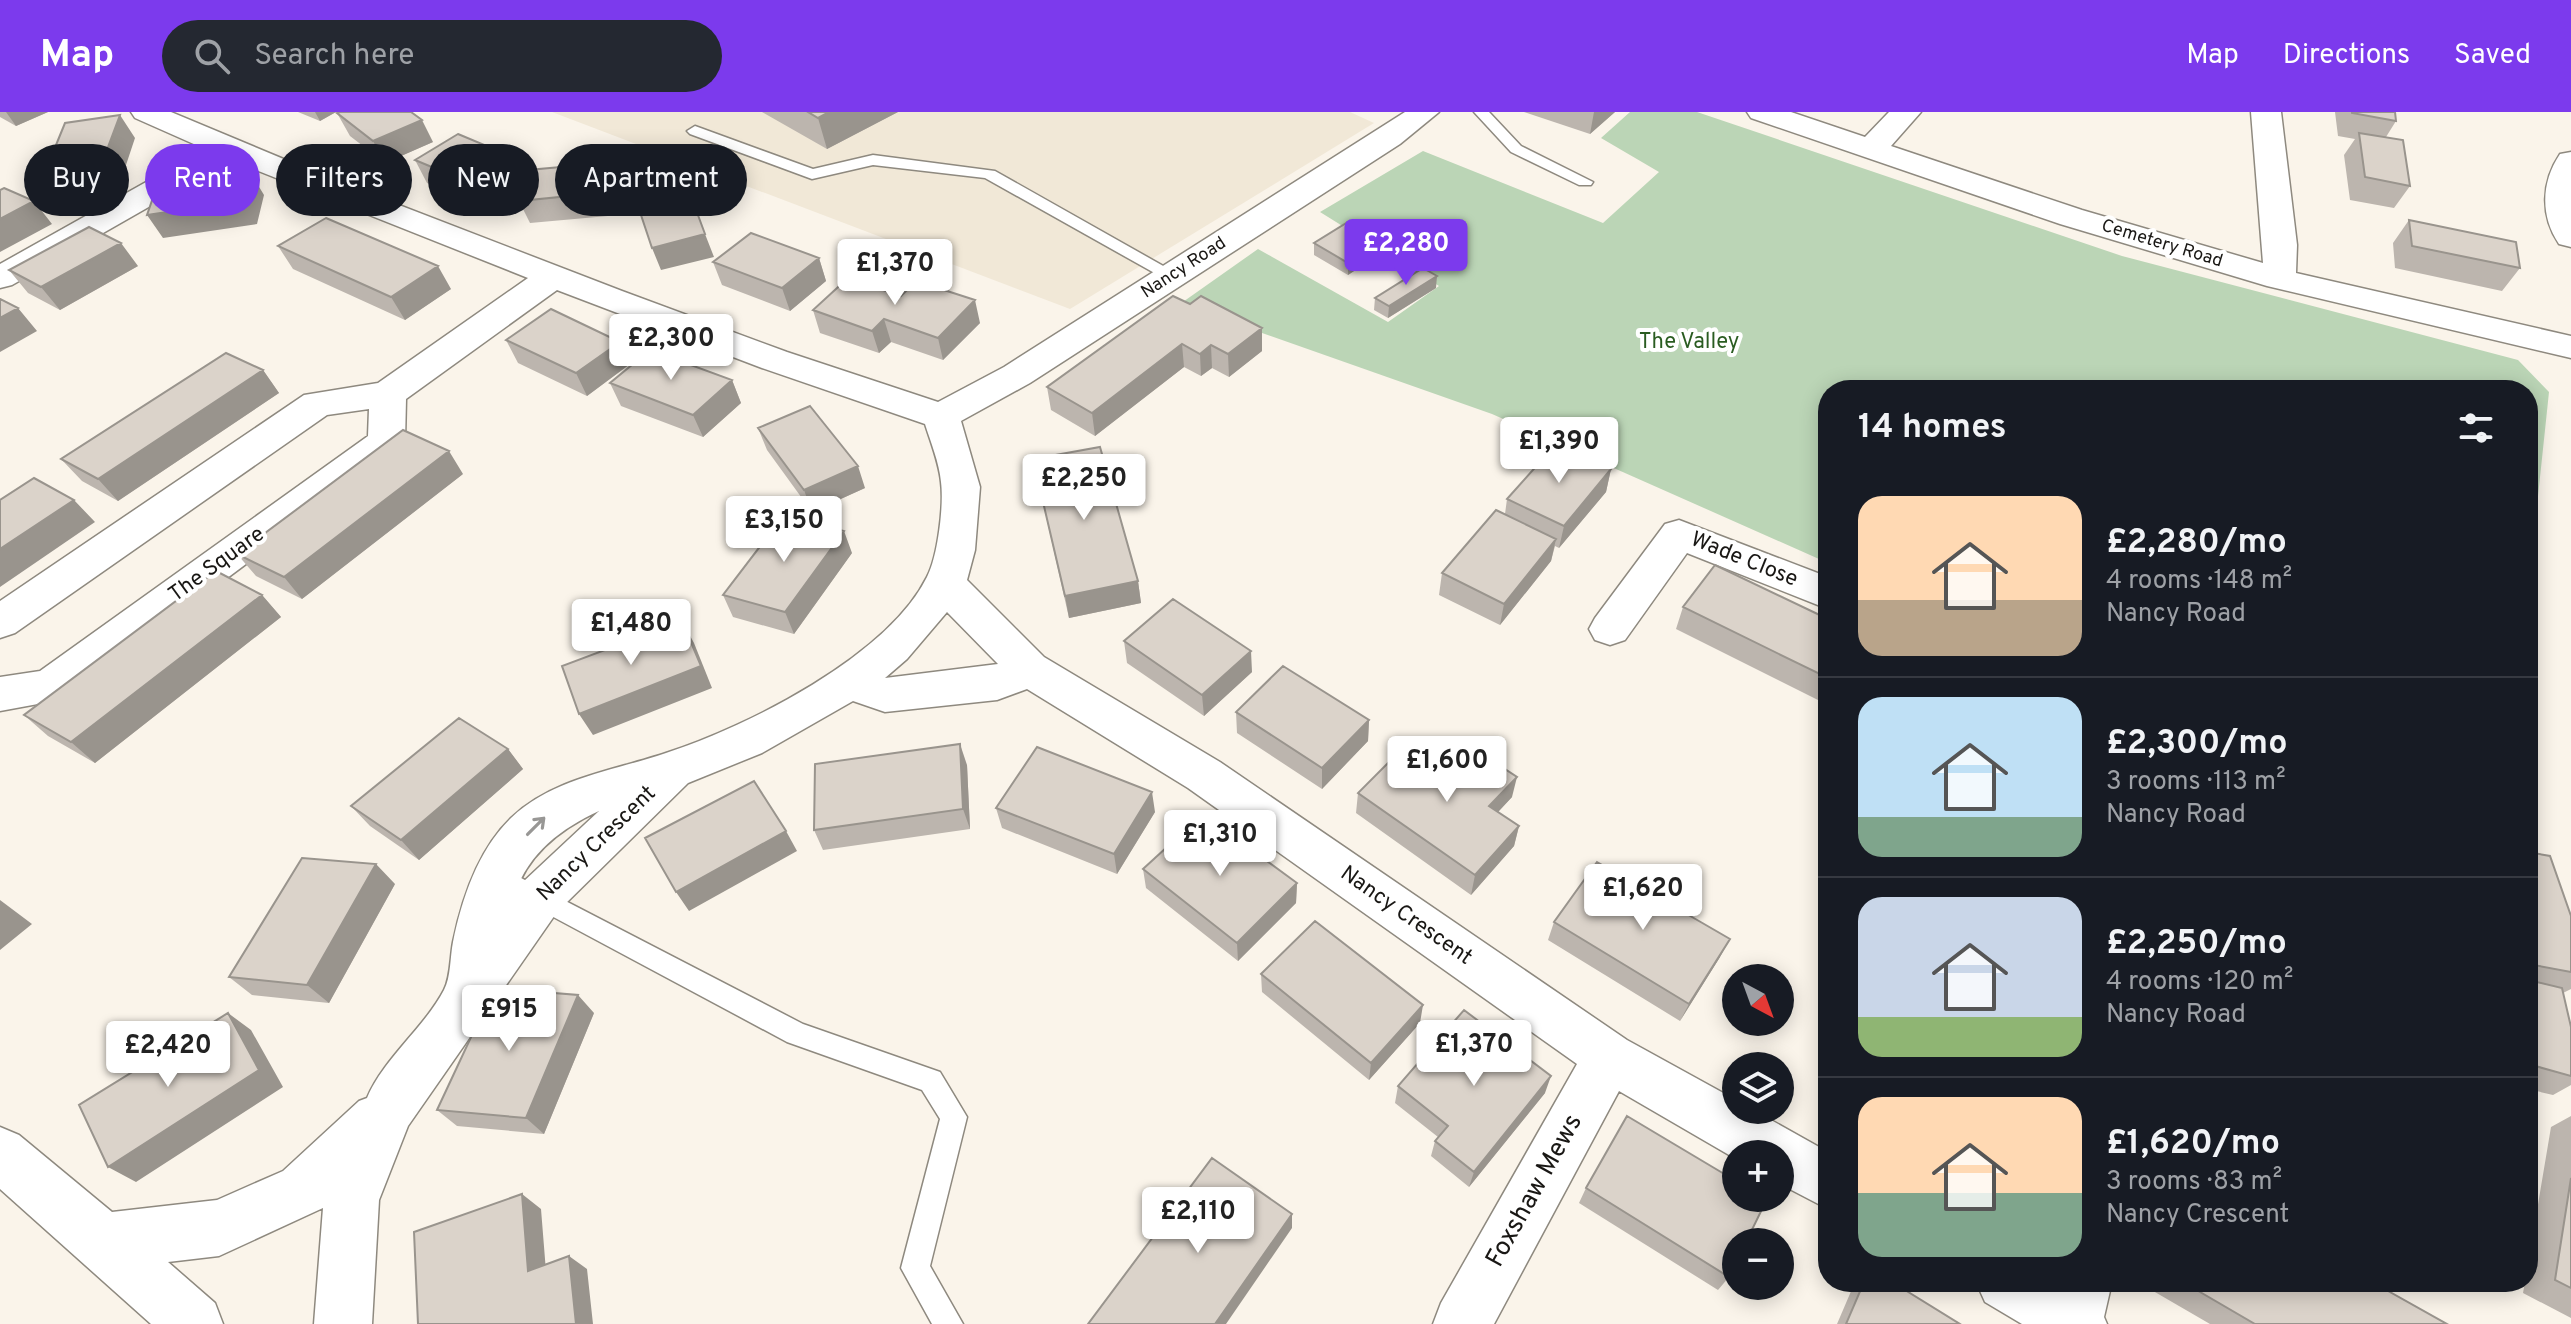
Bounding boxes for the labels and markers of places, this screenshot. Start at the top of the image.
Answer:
pin: £2,280 [1341,219,1471,287]
pin: £1,370 [830,239,960,307]
pin: £2,300 [606,314,736,382]
pin: £1,390 [1494,417,1624,485]
pin: £2,250 [1019,454,1149,522]
pin: £3,150 [719,496,849,564]
pin: £1,480 [566,599,696,667]
pin: £1,600 [1382,736,1512,804]
pin: £1,310 [1155,810,1285,878]
pin: £1,620 [1578,864,1708,932]
pin: £915 [462,985,556,1053]
pin: £1,370 [1409,1020,1539,1088]
pin: £2,420 [103,1021,233,1089]
pin: £2,110 [1133,1187,1263,1255]

